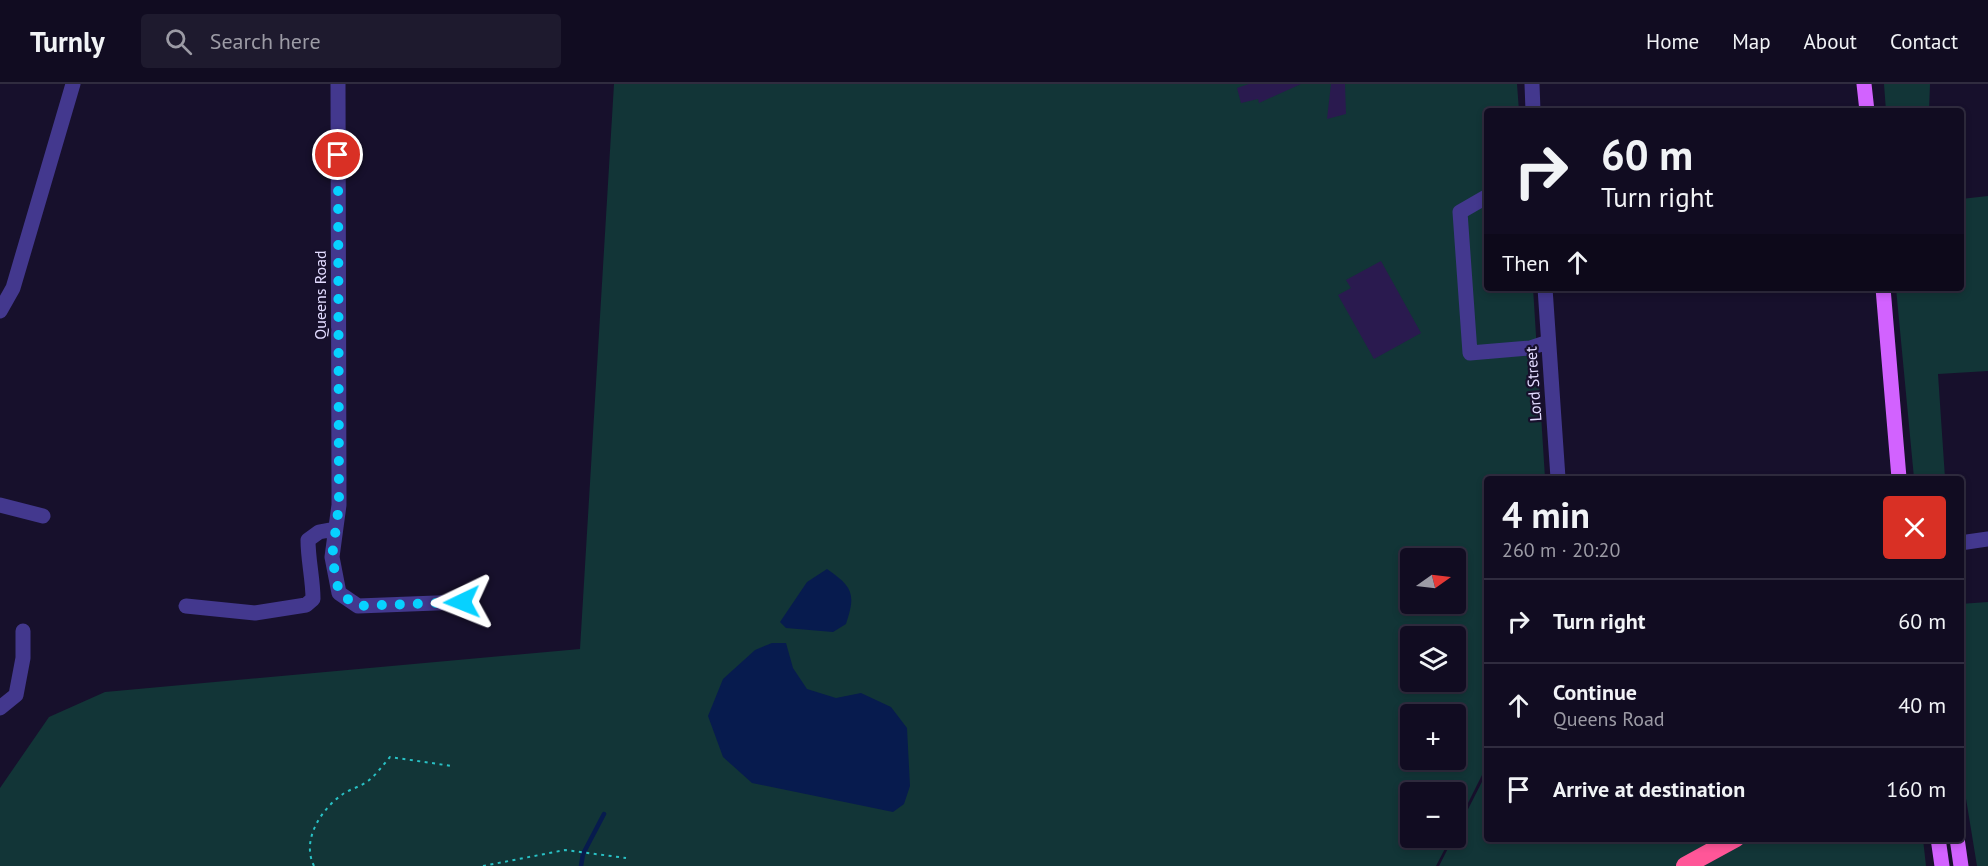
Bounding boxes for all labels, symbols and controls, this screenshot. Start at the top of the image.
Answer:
search box [141,14,561,68]
text: Turnly [30,23,105,60]
icon: search [162,25,195,58]
text: Search here [210,27,321,55]
text: Home [1646,28,1699,55]
text: Map [1732,28,1771,55]
text: About [1804,28,1857,55]
text: Contact [1890,28,1958,55]
text: 60 m [1601,127,1693,182]
pin [312,129,363,180]
icon: right [1502,132,1580,210]
icon: arrive [321,138,354,171]
text: Turn right [1601,180,1714,214]
icon: ahead [1561,246,1594,279]
text: Then [1502,249,1549,277]
street label: Queens Road [310,250,330,340]
street label: Lord Street [1520,345,1546,422]
text: 4 min [1502,491,1590,538]
button: close [1883,496,1946,559]
text: 260 m · 20:20 [1502,537,1620,563]
north arrow [1400,548,1466,614]
map controls [1400,548,1466,848]
position arrow [430,570,494,634]
icon: right [1502,605,1535,638]
text: Turn right [1553,607,1645,635]
text: 60 m [1898,607,1946,635]
button: layers [1400,626,1466,692]
text: Continue [1553,678,1637,706]
icon: ahead [1502,689,1535,722]
text: 40 m [1898,691,1946,719]
button: + [1400,704,1466,770]
text: Queens Road [1553,706,1665,732]
icon: arrive [1502,773,1535,806]
text: Arrive at destination [1553,775,1745,803]
text: 160 m [1886,775,1946,803]
button: − [1400,782,1466,848]

